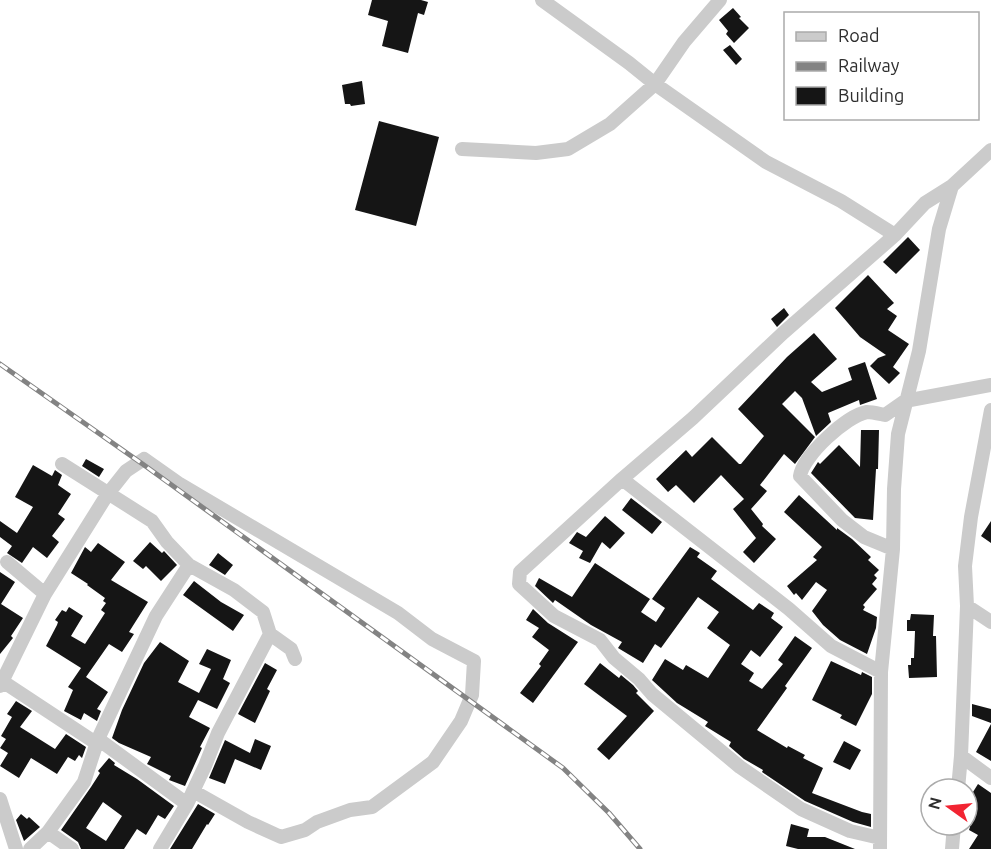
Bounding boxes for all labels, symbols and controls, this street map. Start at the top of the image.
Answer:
legend [784,12,979,120]
text: Road [838,25,880,45]
text: Railway [838,55,900,75]
text: Building [838,85,904,105]
north arrow [919,777,979,837]
text: N [924,795,945,811]

